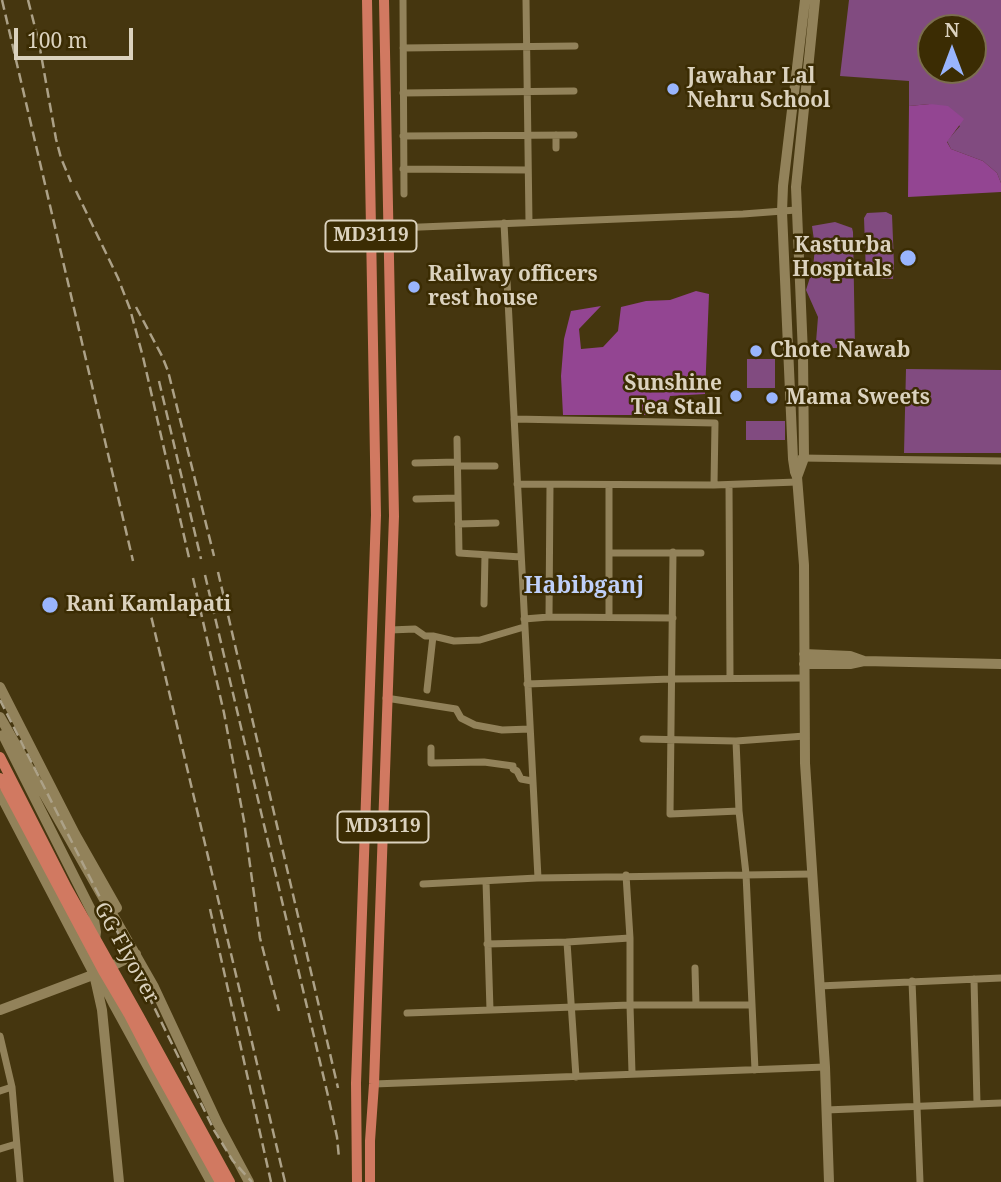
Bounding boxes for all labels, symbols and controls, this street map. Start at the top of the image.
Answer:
scale bar [18,14,136,58]
north arrow [917,14,987,84]
text: N [945,17,959,43]
text: 100 m [27,26,88,54]
place label: Jawahar Lal Nehru School [687,64,830,114]
marker: Jawahar Lal Nehru School [665,81,681,97]
road number: MD3119 [326,220,416,252]
place label: Kasturba Hospitals [792,233,892,283]
marker: Kasturba Hospitals [898,248,918,268]
place label: Railway officers rest house [428,262,598,312]
marker: Railway officers rest house [406,279,422,295]
place label: Chote Nawab [770,338,910,364]
marker: Chote Nawab [748,343,764,359]
place label: Sunshine Tea Stall [624,371,722,421]
place label: Mama Sweets [786,385,930,411]
marker: Sunshine Tea Stall [728,388,744,404]
marker: Mama Sweets [764,390,780,406]
district label: Habibganj [524,572,644,600]
place label: Rani Kamlapati [66,592,231,618]
marker: Rani Kamlapati [40,595,60,615]
road number: MD3119 [338,812,428,842]
street label: GG Flyover [88,898,164,1008]

